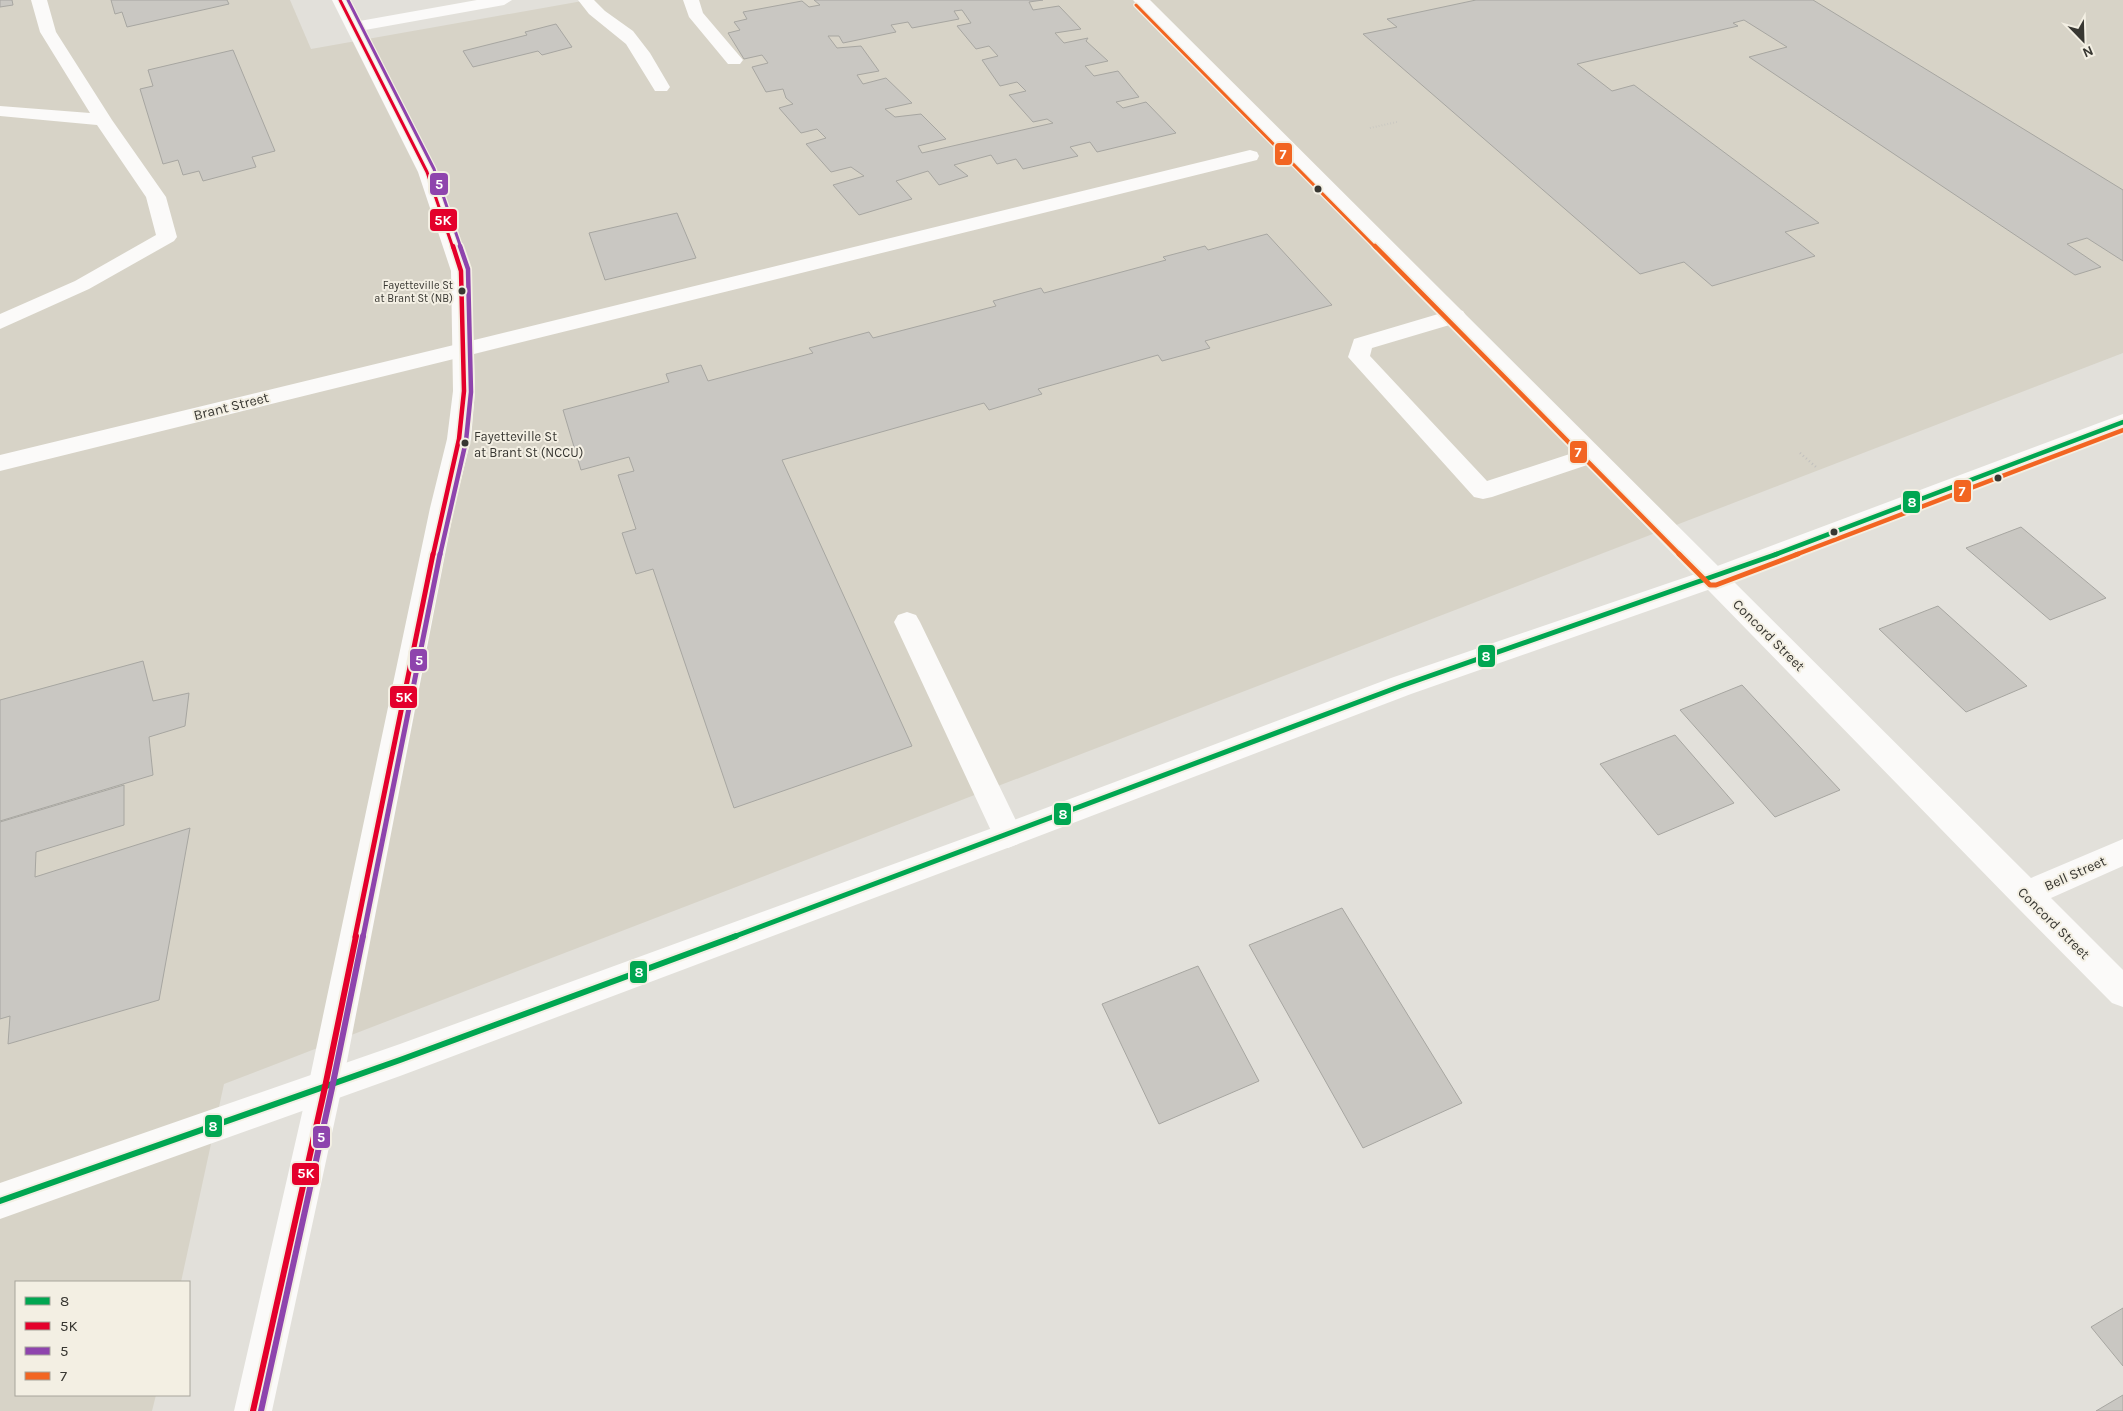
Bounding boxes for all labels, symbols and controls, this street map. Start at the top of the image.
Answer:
north arrow [2058,15,2108,65]
text: N [2080,42,2096,61]
line badge: 7 [1274,142,1293,166]
text: 7 [1280,146,1287,163]
line badge: 5 [429,172,449,196]
text: 5 [435,176,443,193]
unlabelled marker [1313,184,1323,194]
line badge: 5K [429,208,458,232]
text: 5K [434,212,452,229]
place label: Fayetteville St at Brant St (NB) [374,279,453,305]
marker: Fayetteville St at Brant St (NB) [457,286,467,296]
street label: Brant Street [192,389,271,424]
place label: Fayetteville St at Brant St (NCCU) [474,429,583,460]
marker: Fayetteville St at Brant St (NCCU) [460,438,470,448]
line badge: 7 [1569,440,1588,464]
text: 7 [1575,444,1582,461]
unlabelled marker [1993,473,2003,483]
line badge: 7 [1953,479,1972,503]
text: 7 [1959,483,1966,500]
line badge: 8 [1902,490,1921,514]
text: 8 [1907,494,1917,511]
unlabelled marker [1829,527,1839,537]
street label: Concord Street [1729,596,1808,675]
line badge: 8 [1477,644,1496,668]
line badge: 5 [409,648,428,672]
text: 8 [1481,648,1491,665]
text: 5 [415,652,423,669]
line badge: 5K [389,685,418,709]
text: 5K [395,689,413,706]
line badge: 8 [1053,802,1072,826]
text: 8 [1058,806,1068,823]
street label: Bell Street [2042,852,2109,895]
street label: Concord Street [2014,884,2093,963]
line badge: 8 [629,960,648,984]
text: 8 [634,964,644,981]
line badge: 8 [204,1114,223,1138]
text: 8 [208,1118,218,1135]
line badge: 5 [312,1125,331,1149]
text: 5 [317,1129,325,1146]
line badge: 5K [291,1162,320,1186]
text: 5K [297,1165,315,1182]
legend [15,1281,190,1396]
text: 8 [60,1292,69,1310]
text: 5K [60,1317,78,1335]
text: 5 [60,1342,68,1360]
text: 7 [60,1367,67,1385]

